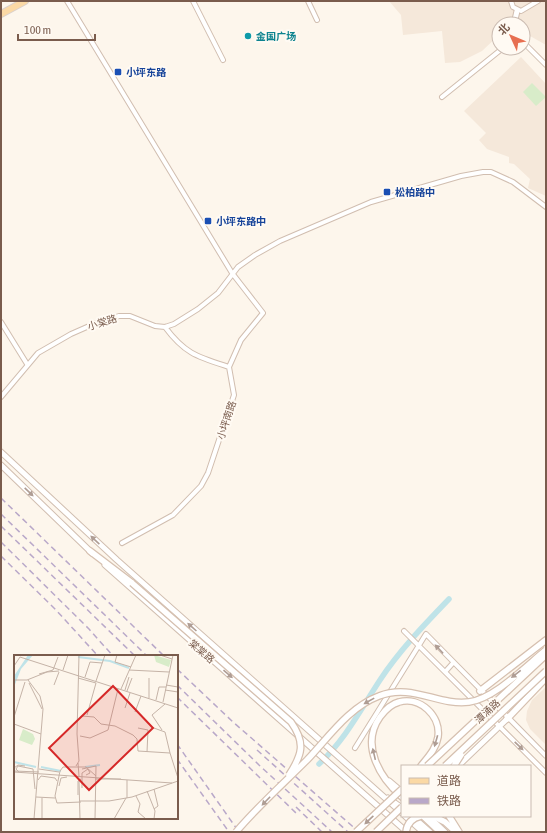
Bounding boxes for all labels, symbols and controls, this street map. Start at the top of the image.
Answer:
scale bar [18,16,95,42]
north arrow [491,16,531,56]
text: 北 [496,21,512,37]
text: 100 m [24,23,51,37]
marker: 金国广场 [243,31,253,41]
place label: 金国广场 [255,31,296,42]
marker: 小坪东路 [113,67,123,77]
place label: 小坪东路 [126,67,167,78]
marker: 松柏路中 [382,187,392,197]
place label: 松柏路中 [395,187,435,198]
marker: 小坪东路中 [203,216,213,226]
place label: 小坪东路中 [216,216,266,227]
street label: 小棠路 [86,313,118,332]
street label: 小坪南路 [215,399,238,441]
one-way arrow [24,487,34,497]
one-way arrow [91,536,100,545]
one-way arrow [187,622,197,632]
street label: 棠棠路 [187,637,217,665]
one-way arrow [435,644,444,654]
inset map [14,655,178,819]
one-way arrow [224,669,233,678]
one-way arrow [510,670,521,679]
street label: 潭涌路 [473,697,502,726]
one-way arrow [363,698,375,705]
one-way arrow [433,735,439,747]
one-way arrow [514,741,524,751]
one-way arrow [370,748,376,760]
legend [401,765,531,817]
text: 道路 [437,774,461,788]
text: 铁路 [437,794,461,808]
one-way arrow [261,796,271,806]
one-way arrow [364,815,373,824]

